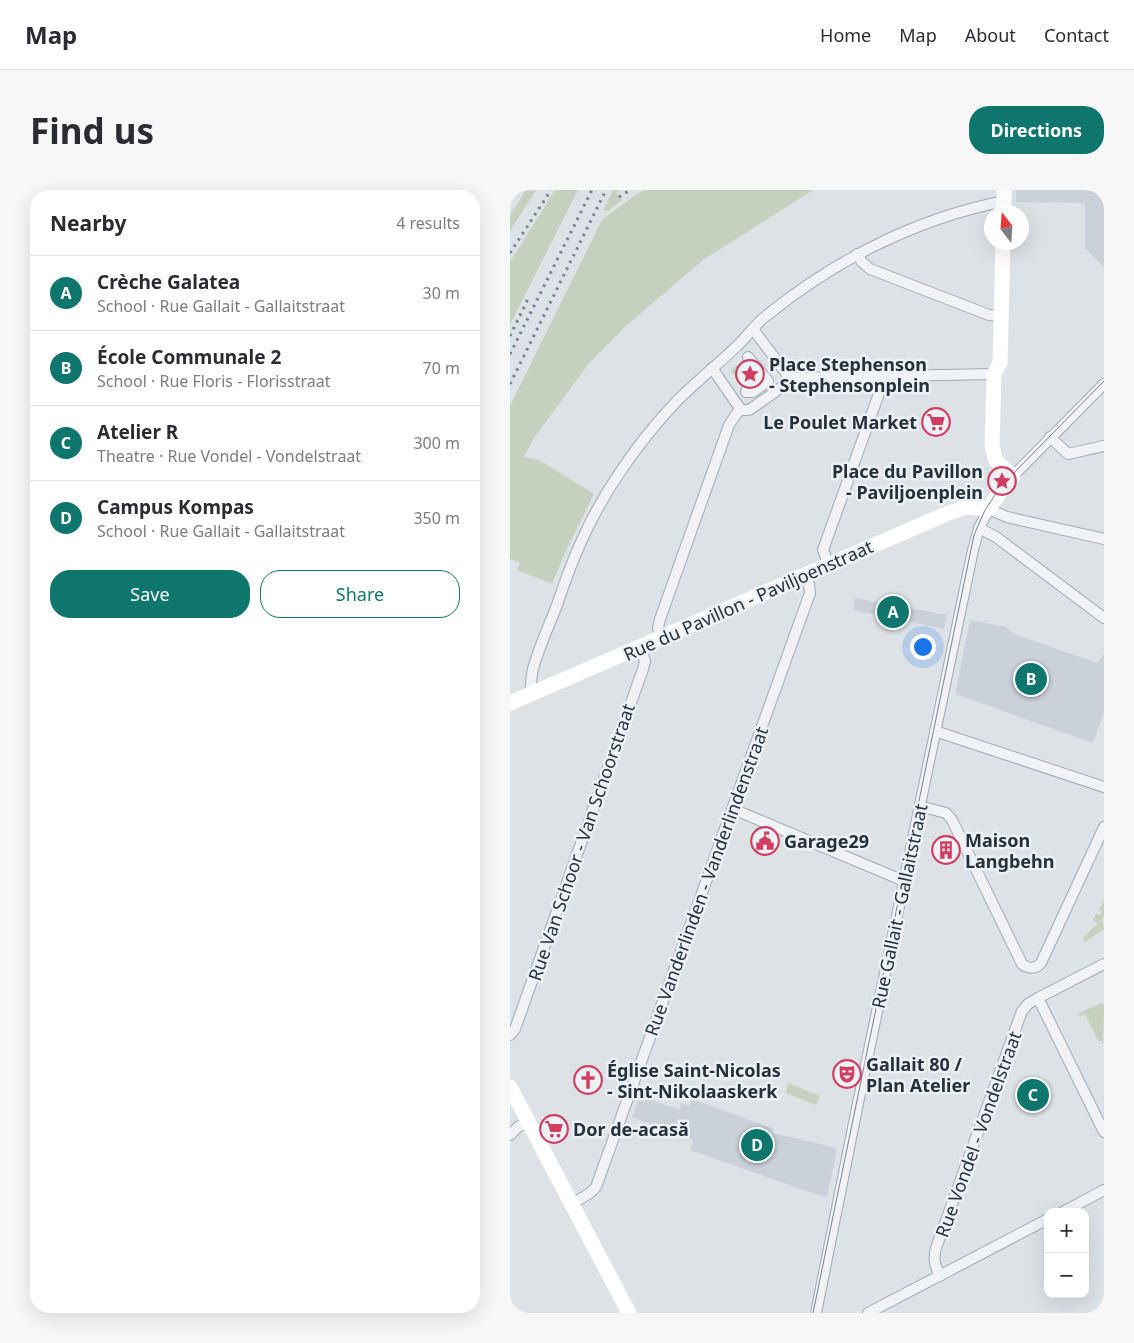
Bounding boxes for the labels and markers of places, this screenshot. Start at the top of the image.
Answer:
place label: Place Stephenson - Stephensonplein [769,352,930,397]
place icon: Place Stephenson - Stephensonplein [735,359,765,389]
supermarket icon: Le Poulet Market [921,407,951,437]
place label: Le Poulet Market [763,410,917,434]
place label: Place du Pavillon - Paviljoenplein [832,459,983,504]
place icon: Place du Pavillon - Paviljoenplein [987,466,1017,496]
pin: A [877,593,909,631]
pin: B [1015,660,1047,698]
public building icon: Garage29 [750,826,780,856]
place label: Maison Langbehn [965,828,1054,873]
place label: Garage29 [784,829,869,853]
building icon: Maison Langbehn [931,835,961,865]
place label: Gallait 80 / Plan Atelier [866,1052,970,1097]
place label: Église Saint-Nicolas - Sint-Nikolaaskerk [607,1058,781,1103]
theatre icon: Gallait 80 / Plan Atelier [832,1059,862,1089]
church icon: Église Saint-Nicolas - Sint-Nikolaaskerk [573,1065,603,1095]
pin: C [1017,1076,1049,1114]
supermarket icon: Dor de-acasă [539,1114,569,1144]
place label: Dor de-acasă [573,1117,689,1141]
pin: D [741,1126,773,1164]

